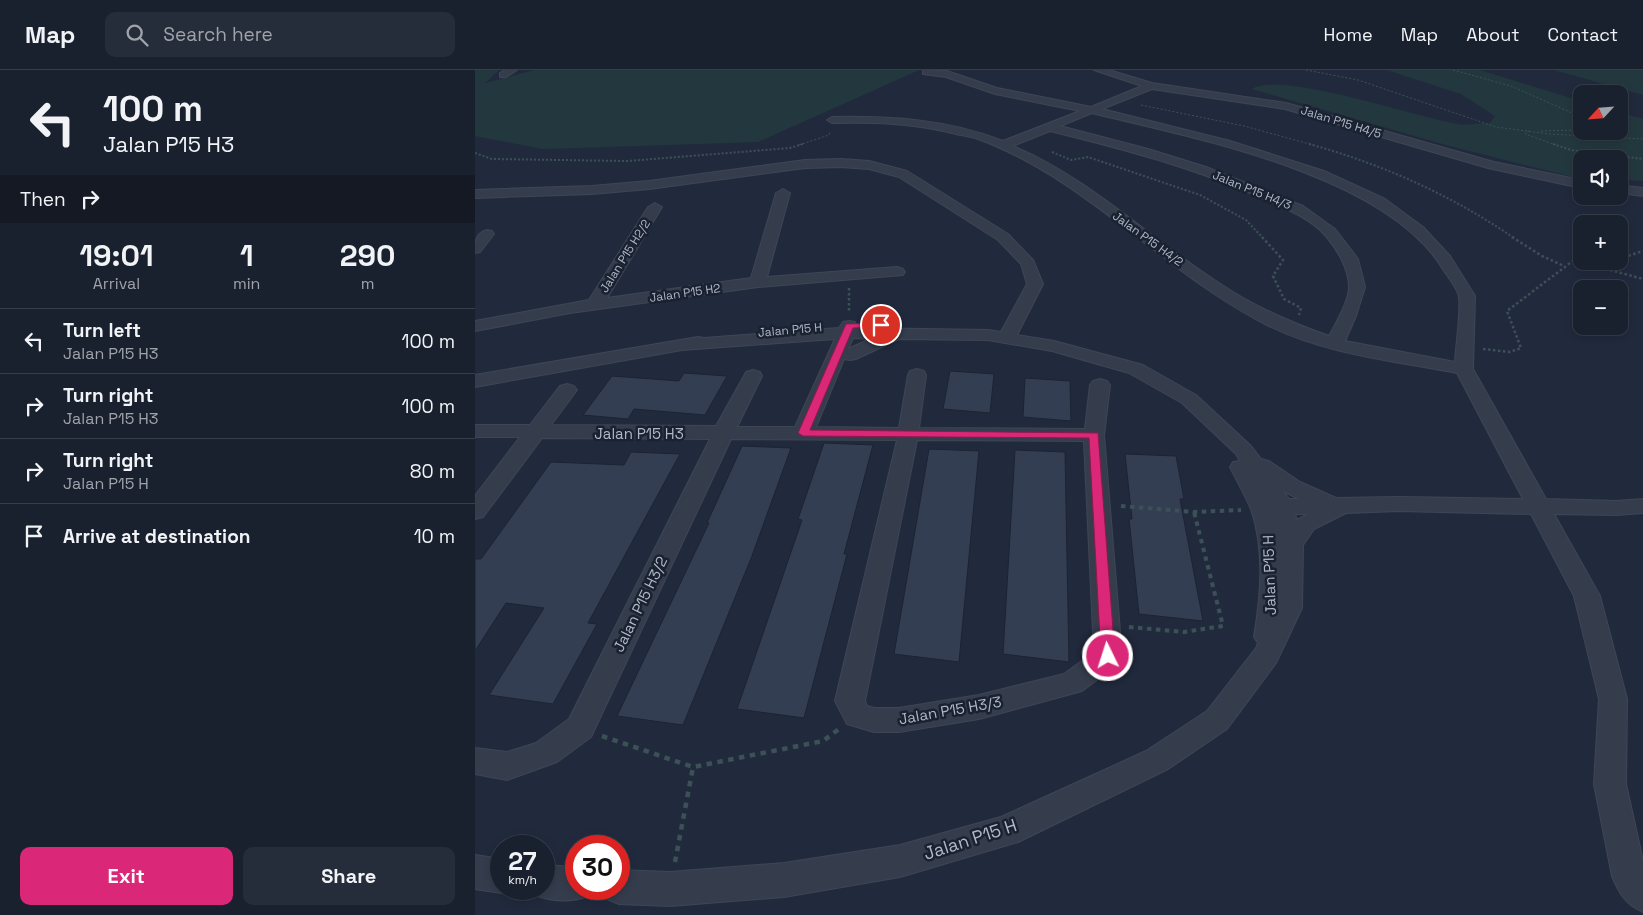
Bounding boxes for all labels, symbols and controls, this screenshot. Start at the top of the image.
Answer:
search box [105,12,455,57]
text: Map [25,19,75,50]
icon: search [123,21,151,49]
text: Search here [163,22,273,47]
text: Home [1324,23,1373,46]
text: Map [1401,23,1438,46]
text: About [1466,23,1520,46]
text: Contact [1548,23,1618,46]
north arrow [1573,85,1627,140]
map controls [1573,85,1628,335]
text: 100 m [103,87,203,131]
icon: left [20,90,85,155]
street label: Jalan P15 H4/5 [1299,102,1383,142]
text: Jalan P15 H3 [103,130,234,158]
button: sound [1573,150,1628,205]
street label: Jalan P15 H4/3 [1210,167,1294,213]
icon: right [76,185,104,213]
text: Then [20,187,66,212]
street label: Jalan P15 H4/2 [1109,208,1187,270]
button: + [1573,215,1628,270]
street label: Jalan P15 H2/2 [596,216,654,296]
text: 19:01 [79,236,153,275]
text: 1 [240,236,253,275]
text: 290 [340,236,396,275]
text: Arrival [93,273,140,294]
text: min [233,273,260,294]
text: m [361,273,375,294]
street label: Jalan P15 H2 [648,280,722,306]
button: − [1573,280,1628,335]
pin [860,304,902,346]
icon: arrive [867,311,895,339]
text: Turn left [63,318,141,343]
street label: Jalan P15 H [757,319,823,341]
icon: left [20,327,48,355]
text: 100 m [401,329,455,354]
text: Jalan P15 H3 [63,343,159,364]
text: Turn right [63,383,153,408]
icon: right [20,392,48,420]
text: 100 m [401,394,455,419]
text: Jalan P15 H3 [63,408,159,429]
street label: Jalan P15 H3 [594,424,684,443]
text: Turn right [63,448,153,473]
icon: right [20,457,48,485]
text: 80 m [410,459,455,484]
text: Jalan P15 H [63,473,149,494]
icon: arrive [20,522,48,550]
text: Arrive at destination [63,524,251,549]
text: 10 m [414,524,455,549]
street label: Jalan P15 H [1258,534,1280,616]
street label: Jalan P15 H3/2 [609,553,671,655]
position arrow [1081,629,1133,681]
street label: Jalan P15 H3/3 [897,692,1003,728]
street label: Jalan P15 H [921,813,1019,865]
speed limit sign: 30 [565,835,630,900]
text: 27 [508,845,537,877]
button: Exit [20,847,233,905]
button: Share [243,847,455,905]
text: km/h [508,872,537,888]

